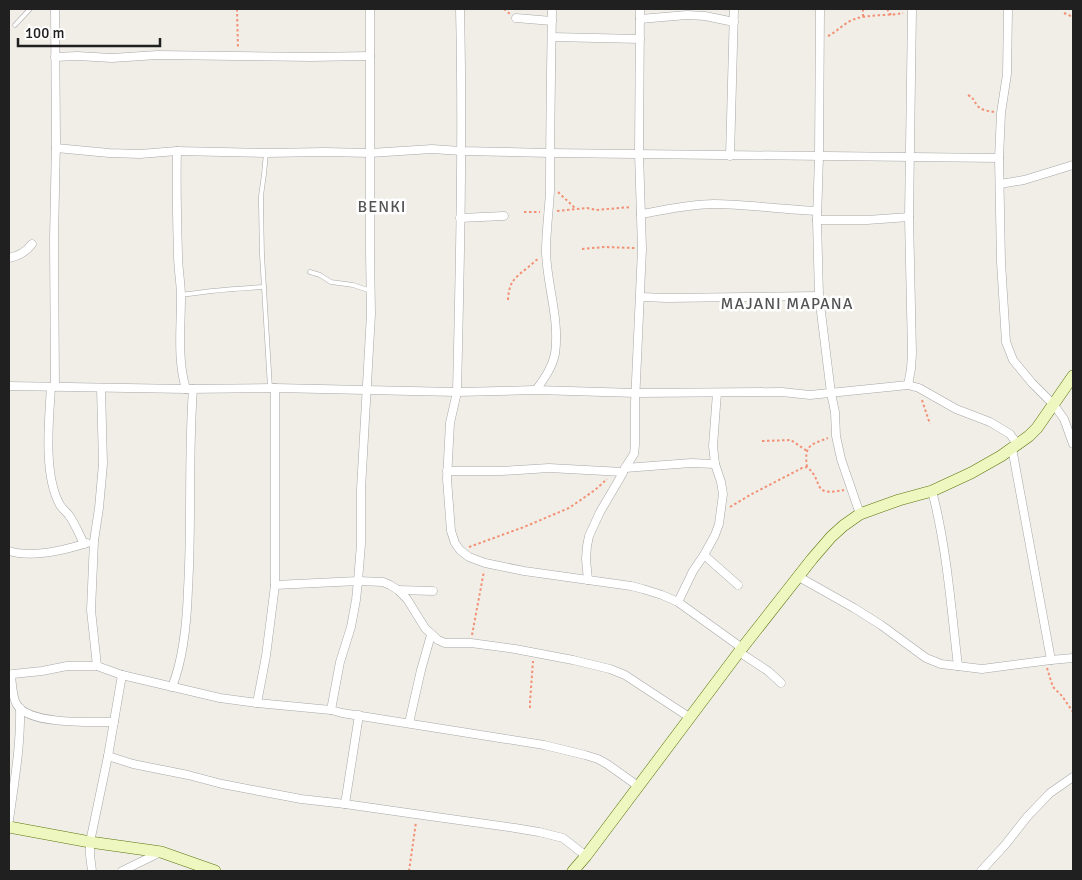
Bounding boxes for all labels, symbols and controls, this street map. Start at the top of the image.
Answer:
scale bar [18,15,160,47]
text: 100 m [25,24,65,42]
district label: BENKI [358,197,406,217]
district label: MAJANI MAPANA [720,294,854,314]

